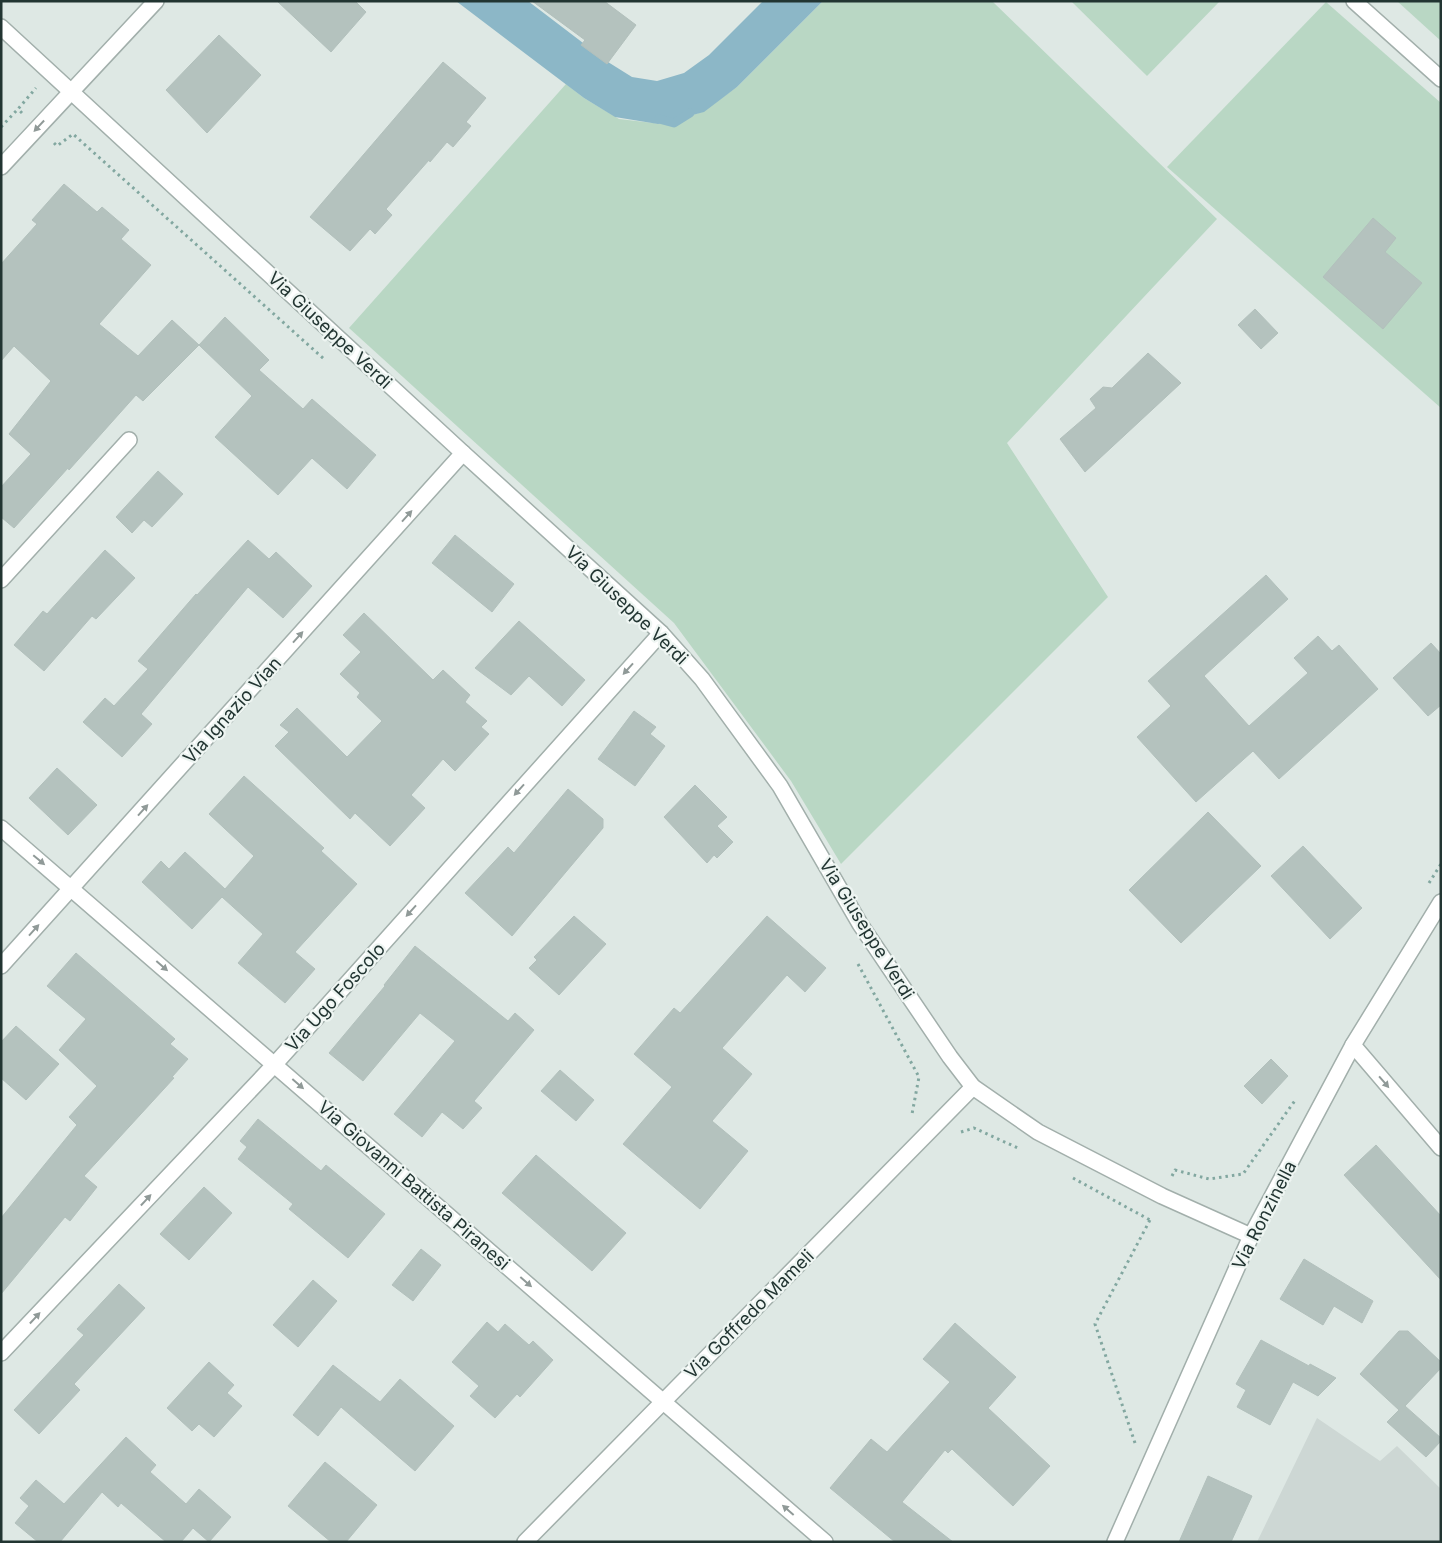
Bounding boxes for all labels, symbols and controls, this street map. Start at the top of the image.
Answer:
one-way arrow [33,120,45,132]
street label: Via Giuseppe Verdi [264,267,396,393]
one-way arrow [401,510,413,522]
street label: Via Giuseppe Verdi [561,541,693,669]
one-way arrow [293,630,304,643]
street label: Via Ignazio Vian [179,652,285,768]
one-way arrow [622,662,633,675]
one-way arrow [514,784,525,797]
one-way arrow [137,804,149,816]
one-way arrow [32,854,45,865]
street label: Via Giuseppe Verdi [815,855,919,1003]
one-way arrow [405,905,417,917]
one-way arrow [28,925,40,937]
street label: Via Ugo Foscolo [281,938,389,1056]
one-way arrow [155,960,168,971]
one-way arrow [1379,1076,1390,1089]
one-way arrow [291,1078,304,1089]
street label: Via Giovanni Battista Piranesi [314,1096,514,1274]
street label: Via Ronzinella [1228,1157,1300,1273]
one-way arrow [140,1194,152,1206]
street label: Via Goffredo Mameli [680,1245,818,1383]
one-way arrow [519,1277,532,1288]
one-way arrow [29,1312,41,1324]
one-way arrow [783,1504,795,1516]

